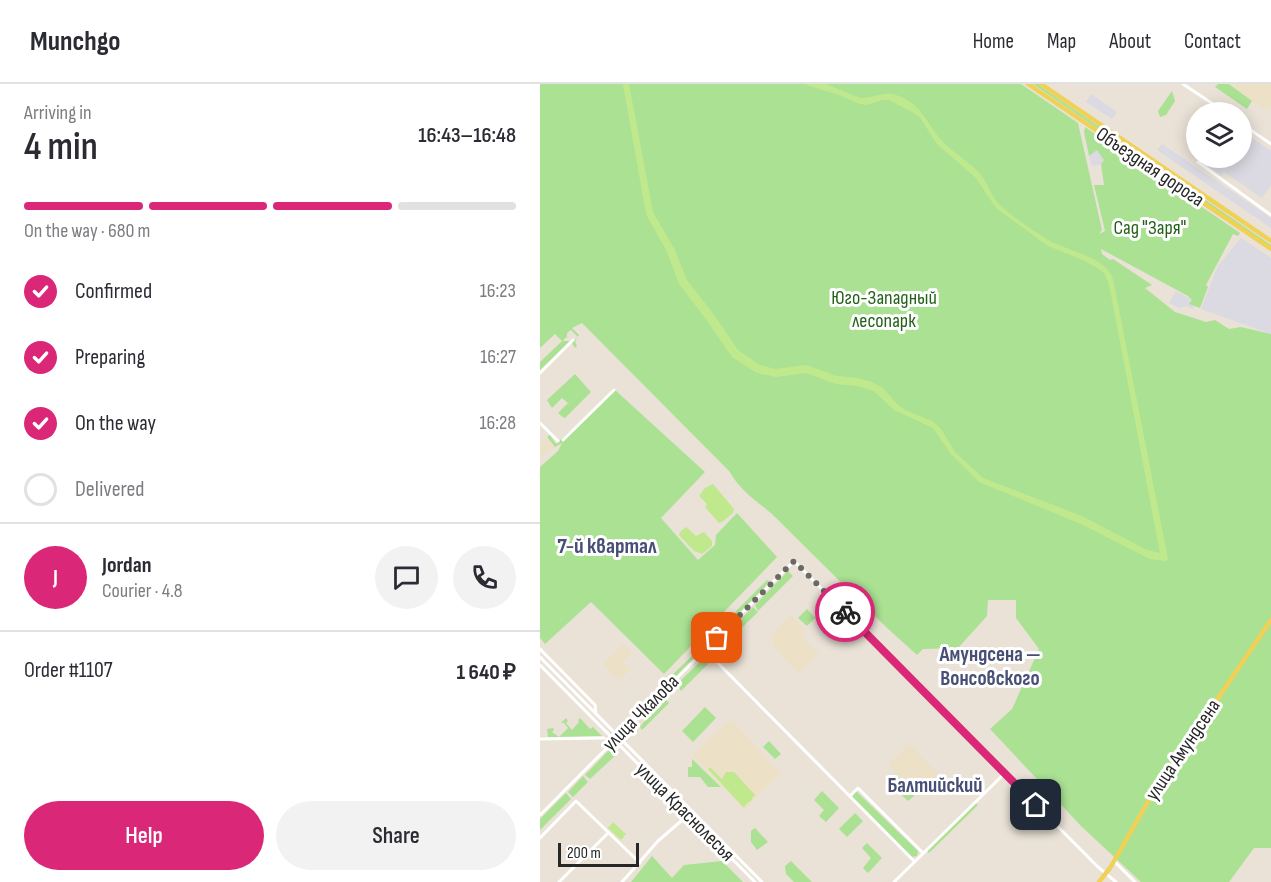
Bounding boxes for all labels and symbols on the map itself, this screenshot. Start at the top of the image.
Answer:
street label: Объездная дорога [1091,122,1209,212]
park label: Сад "Заря" [1114,216,1186,240]
park label: Юго-Западный лесопарк [831,286,937,333]
district label: 7-й квартал [557,533,657,560]
courier [815,582,875,642]
pin [691,612,742,663]
district label: Амундсена — Вонсовского [938,642,1041,691]
street label: улица Чкалова [598,670,684,756]
street label: улица Амундсена [1140,695,1226,805]
street label: улица Краснолесья [630,757,740,867]
district label: Балтийский [888,773,982,798]
pin [1010,779,1061,830]
scale bar [558,840,639,868]

